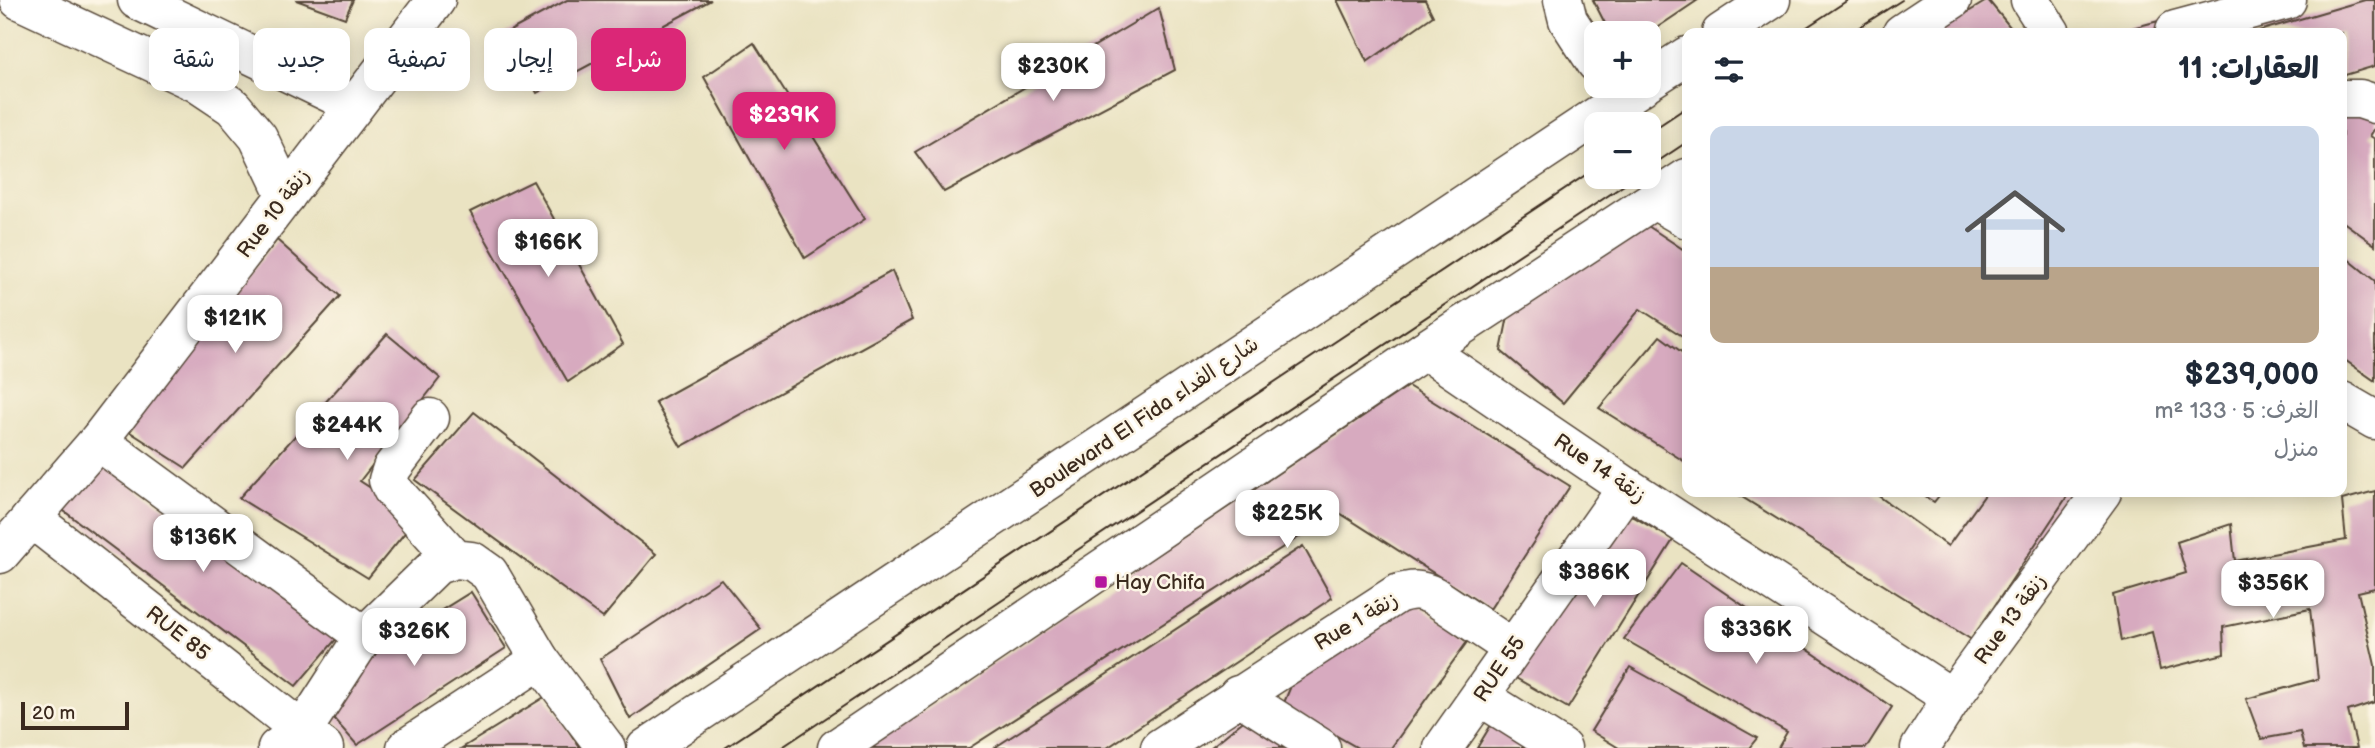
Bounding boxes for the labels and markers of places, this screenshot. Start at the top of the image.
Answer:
pin: $230K [1004,43,1102,103]
pin: $239K [735,92,833,152]
pin: $166K [499,219,597,279]
pin: $121K [186,296,284,355]
pin: $244K [298,402,396,462]
pin: $225K [1238,490,1336,550]
pin: $136K [154,514,252,574]
pin: $386K [1545,550,1643,609]
pin: $356K [2224,560,2322,620]
place label: Hay Chifa [1115,570,1205,595]
marker: Hay Chifa [1093,574,1109,590]
pin: $336K [1707,606,1805,666]
pin: $326K [365,608,463,668]

